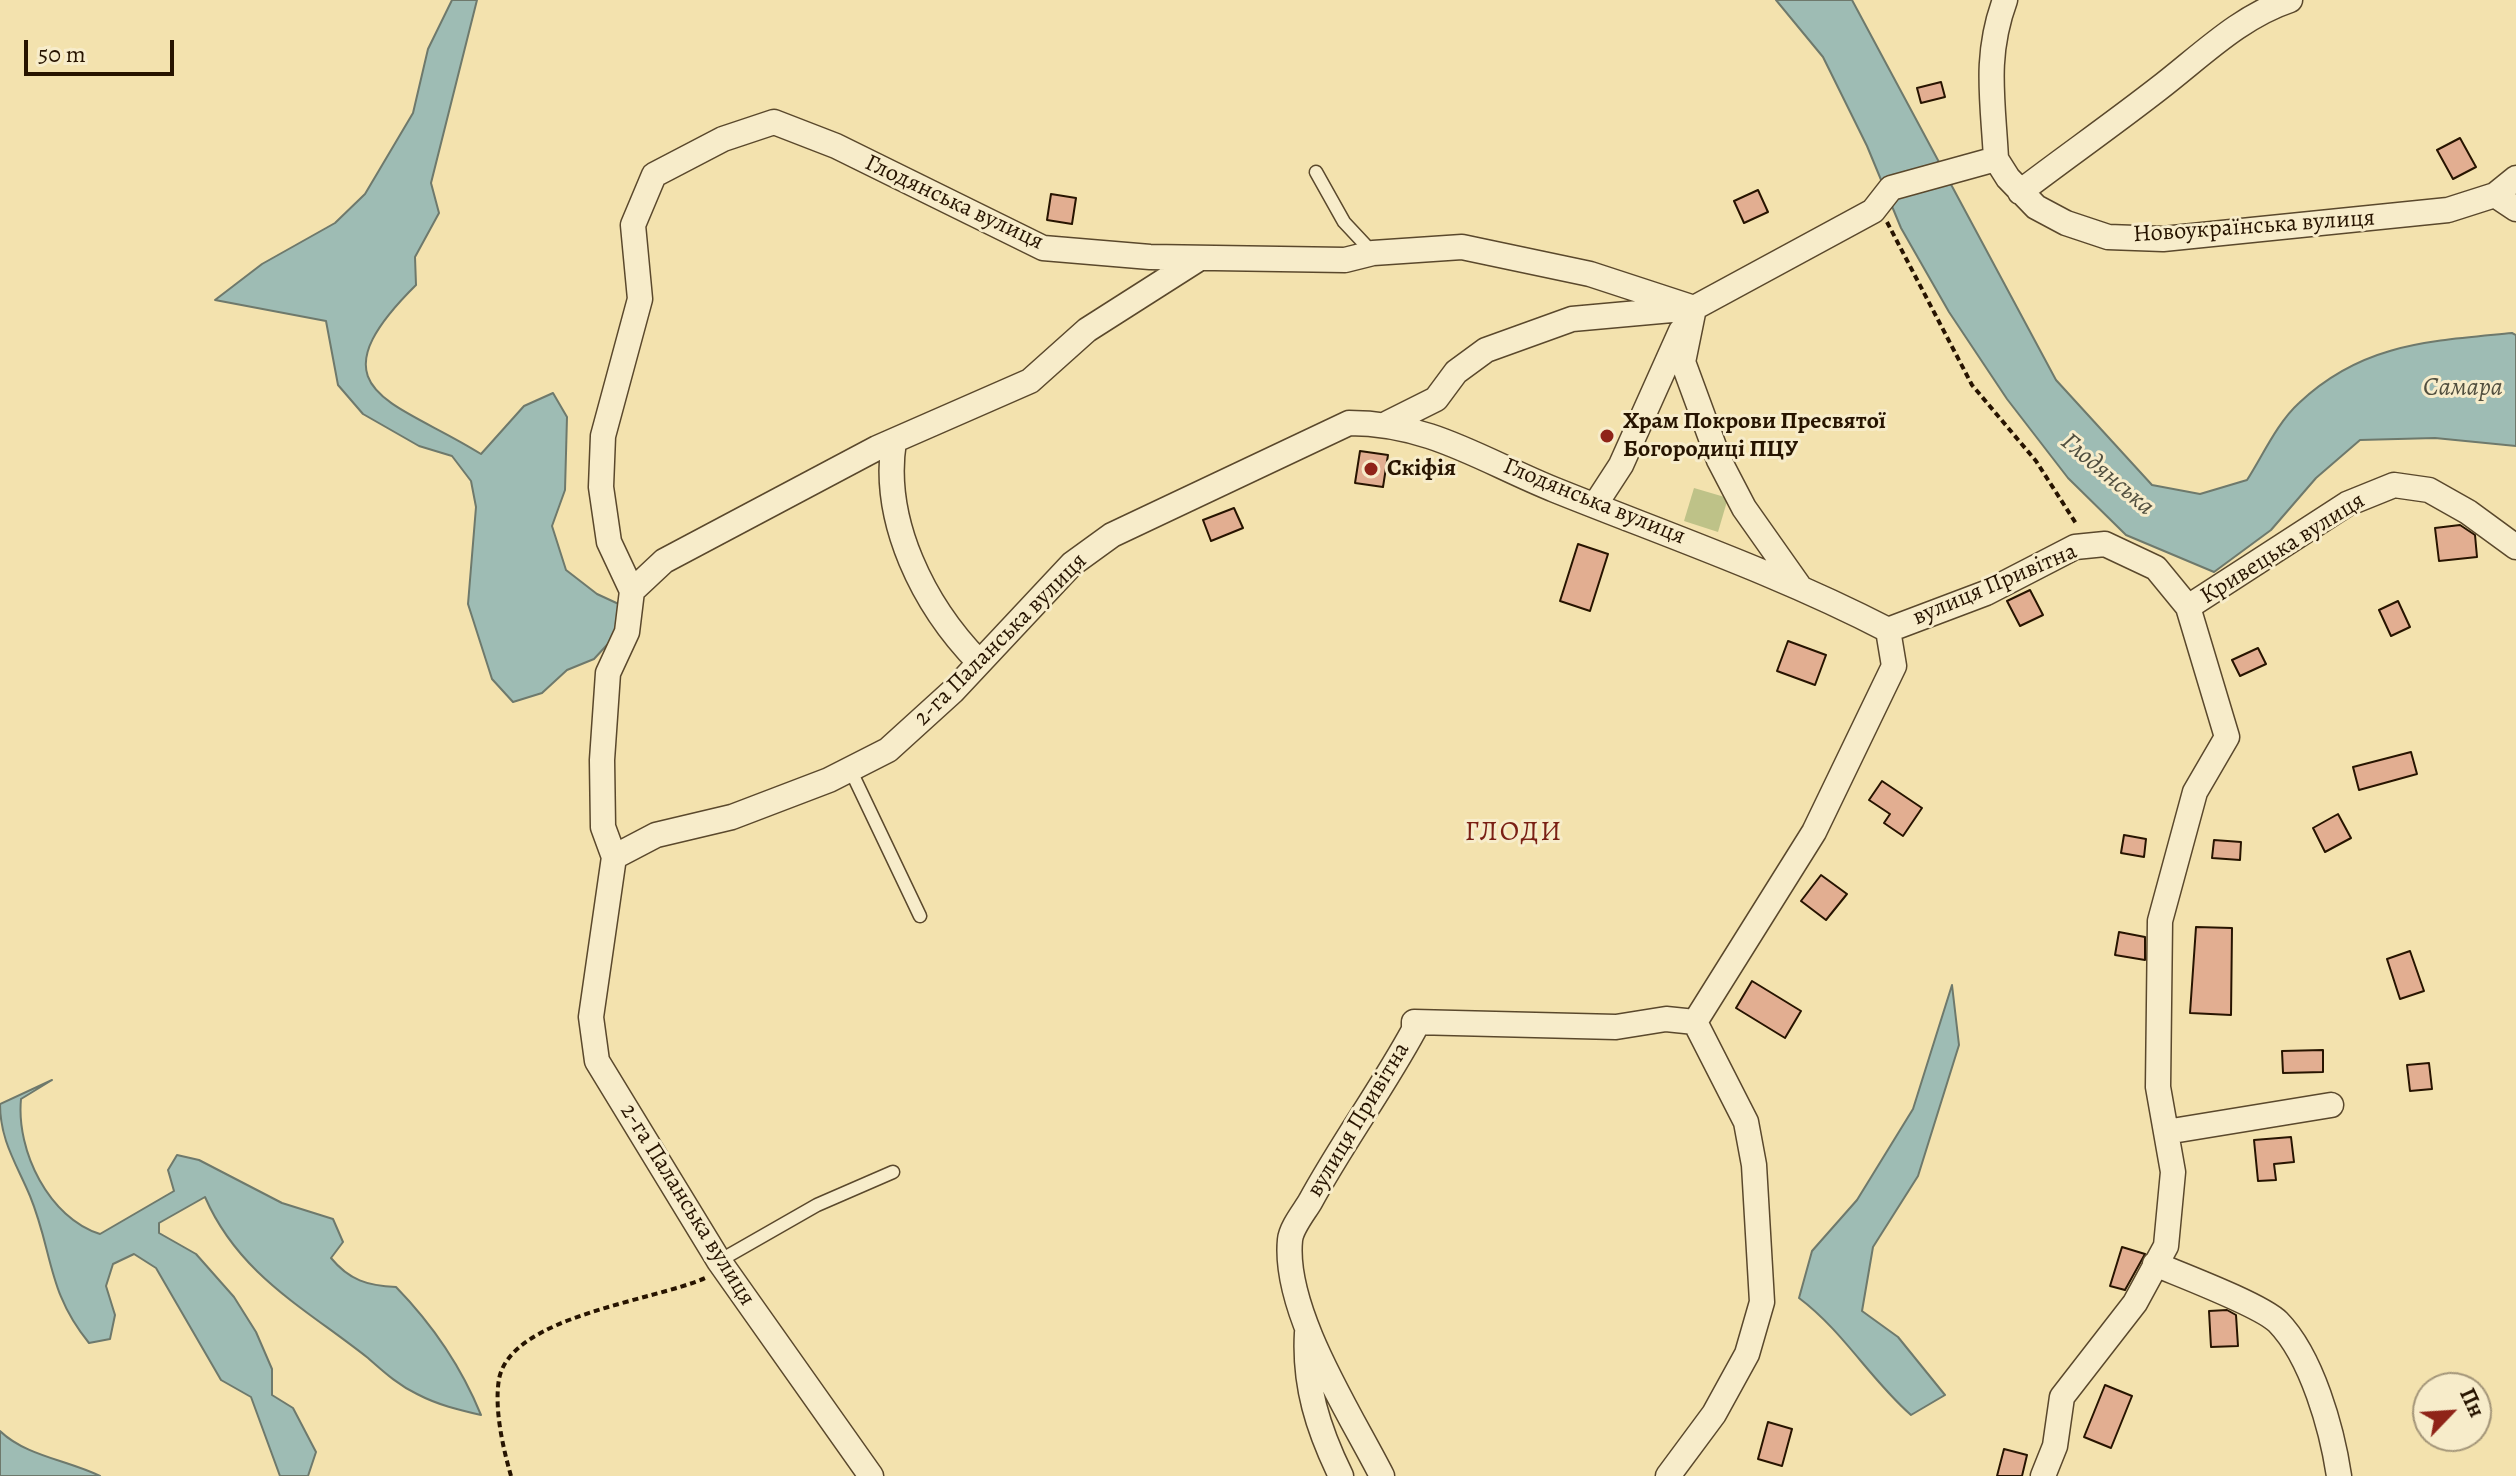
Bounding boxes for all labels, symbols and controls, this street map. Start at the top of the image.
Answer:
scale bar [28,24,178,74]
text: 50 m [38,38,86,70]
street label: Глодянська вулиця [860,149,1048,257]
street label: Новоукраїнська вулиця [2132,204,2376,250]
water label: Самара [2423,373,2503,405]
place label: Храм Покрови Пресвятої Богородиці ПЦУ [1623,408,1886,464]
marker: Храм Покрови Пресвятої Богородиці ПЦУ [1598,427,1616,445]
water label: Глодянська [2054,427,2160,523]
street label: Глодянська вулиця [1499,452,1689,552]
place label: Скіфія [1387,455,1456,483]
marker: Скіфія [1362,460,1380,478]
street label: Кривецька вулиця [2195,487,2371,611]
street label: вулиця Привітна [1909,537,2081,633]
street label: 2-га Паланська вулиця [909,548,1093,732]
district label: ГЛОДИ [1465,816,1563,850]
street label: вулиця Привітна [1301,1037,1417,1203]
street label: 2-га Паланська вулиця [613,1099,761,1311]
north arrow [2412,1372,2492,1452]
text: Пн [2452,1383,2492,1422]

